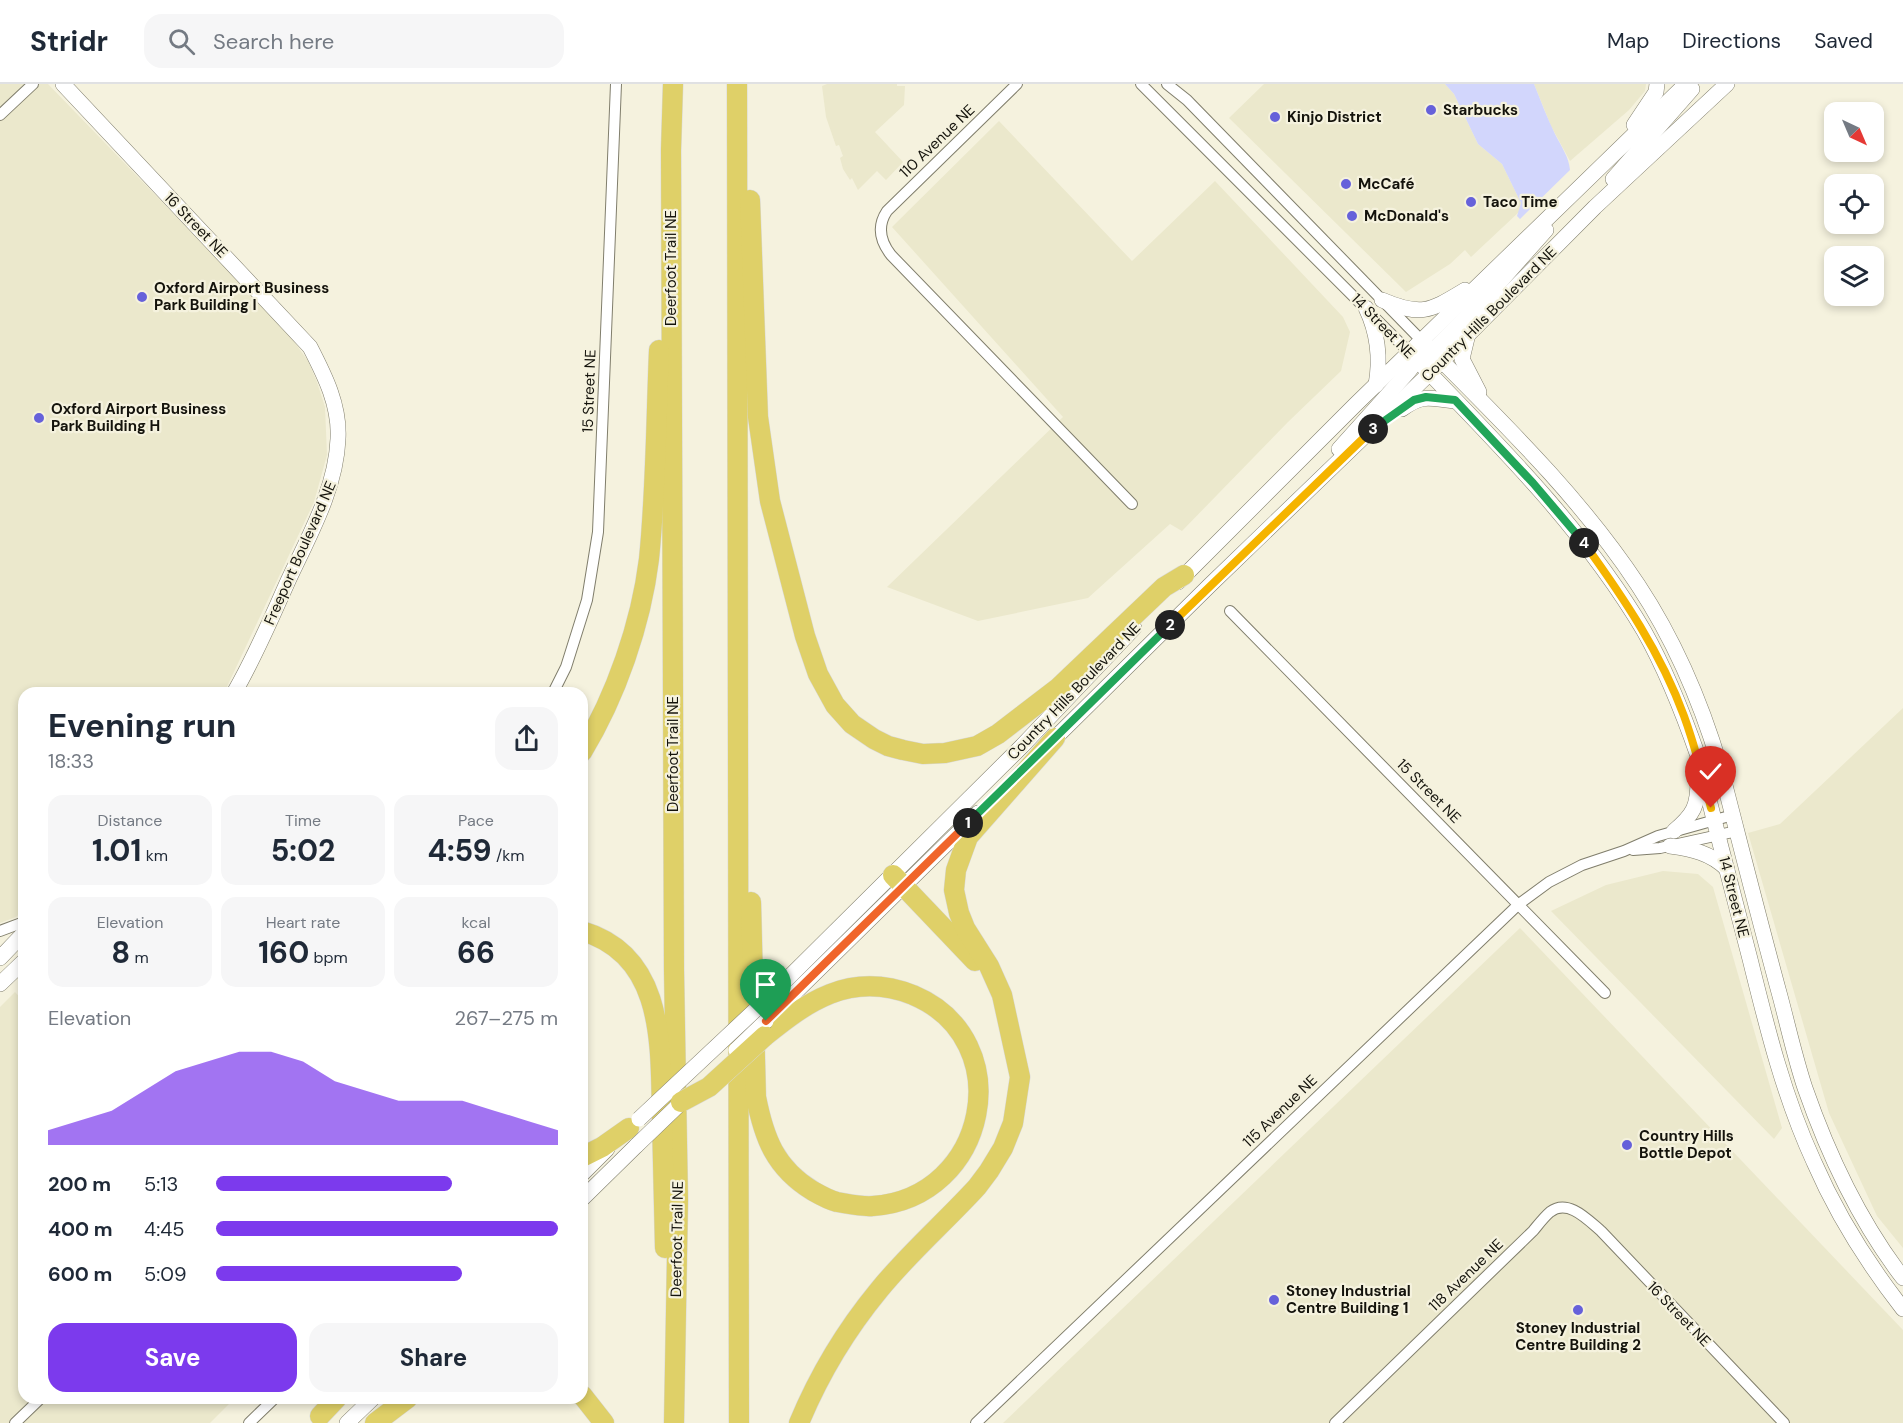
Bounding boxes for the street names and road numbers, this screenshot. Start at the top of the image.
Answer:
street label: 110 Avenue NE [895,100,979,182]
street label: 16 Street NE [160,188,232,262]
street label: Deerfoot Trail NE [661,210,681,326]
street label: Country Hills Boulevard NE [1417,242,1561,386]
street label: 14 Street NE [1347,289,1419,363]
street label: 15 Street NE [578,349,600,433]
street label: Freeport Boulevard NE [259,478,341,628]
street label: Country Hills Boulevard NE [1003,618,1145,764]
street label: Deerfoot Trail NE [663,696,683,812]
street label: 15 Street NE [1393,755,1465,827]
street label: 14 Street NE [1714,854,1754,940]
street label: 115 Avenue NE [1238,1070,1322,1152]
street label: Deerfoot Trail NE [666,1181,688,1297]
street label: 118 Avenue NE [1424,1234,1508,1316]
street label: 16 Street NE [1643,1277,1715,1351]

